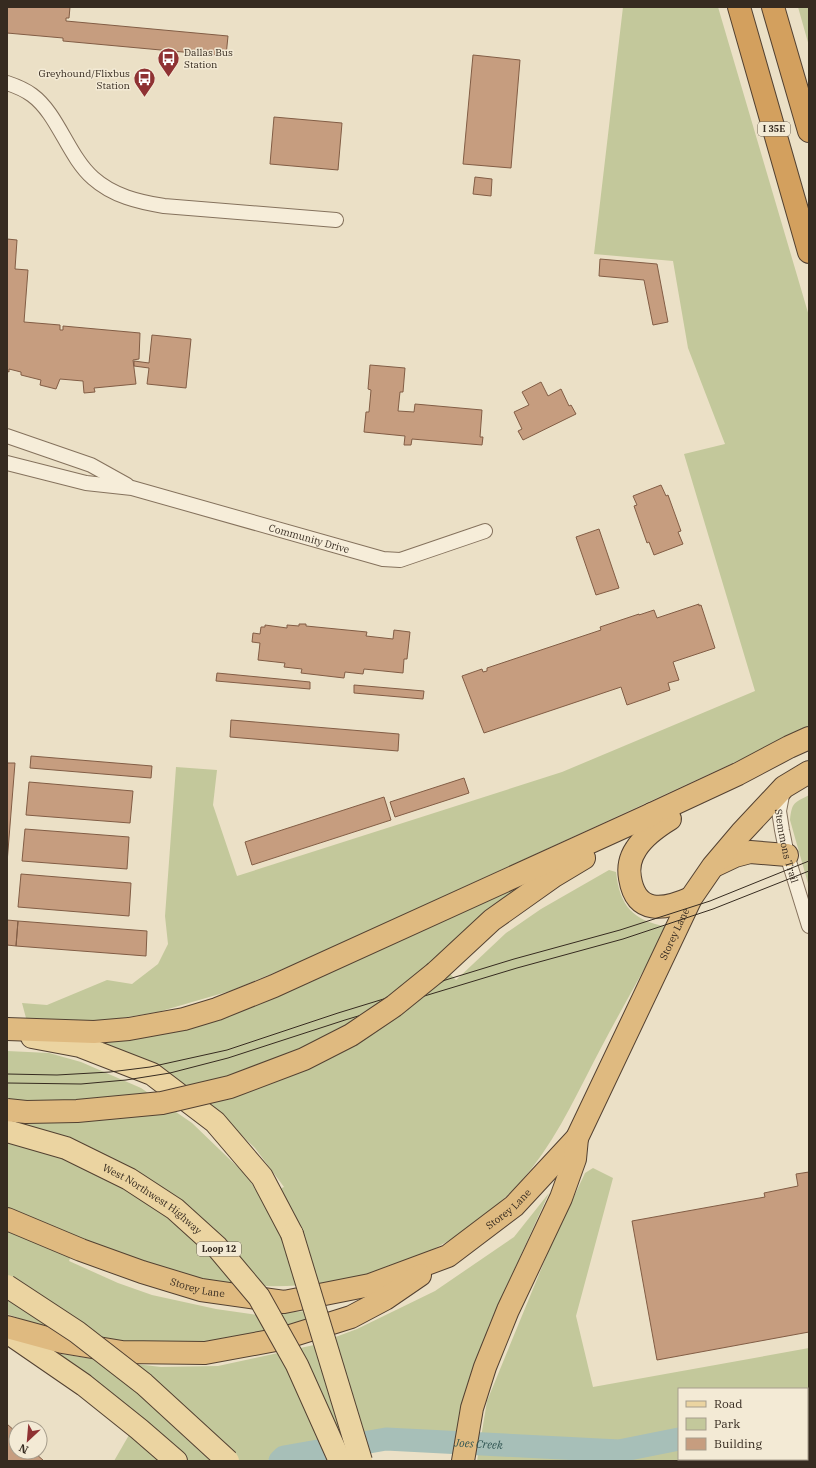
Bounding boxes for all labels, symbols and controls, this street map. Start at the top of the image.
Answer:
bus stop icon: Dallas Bus Station [155,45,181,78]
place label: Dallas Bus Station [184,46,233,71]
bus stop icon: Greyhound/Flixbus Station [132,66,158,99]
place label: Greyhound/Flixbus Station [38,67,131,92]
road number: I 35E [758,122,790,136]
street label: Community Drive [267,521,351,556]
street label: Stemmons Trail [772,808,801,884]
street label: Storey Lane [657,906,692,962]
street label: West Northwest Highway [100,1161,205,1238]
street label: Storey Lane [483,1186,534,1232]
road number: Loop 12 [197,1242,241,1256]
street label: Storey Lane [169,1275,226,1300]
legend [678,1388,808,1460]
text: Road [714,1396,743,1411]
text: Park [714,1416,740,1431]
north arrow [8,1420,48,1460]
water label: Joes Creek [453,1435,503,1452]
text: Building [714,1436,762,1451]
text: N [16,1441,31,1457]

